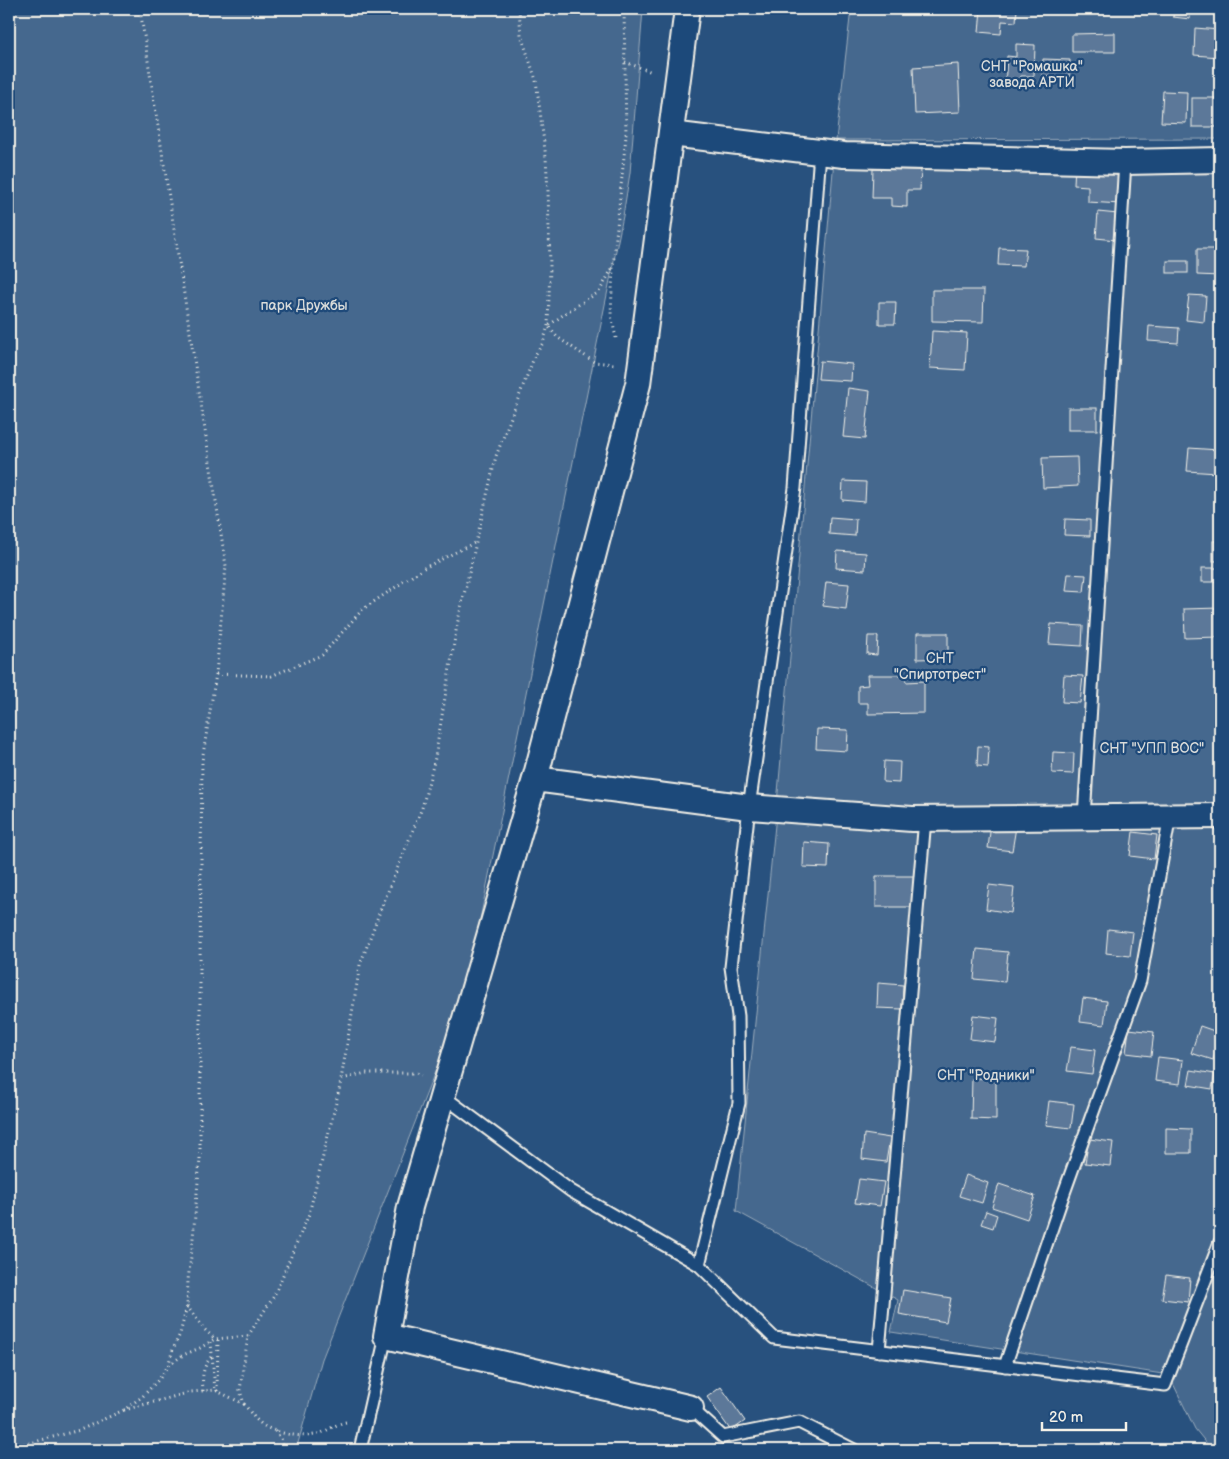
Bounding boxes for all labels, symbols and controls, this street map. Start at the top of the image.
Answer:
park label: СНТ "Ромашка" завода АРТИ [981,58,1083,91]
park label: парк Дружбы [260,297,348,314]
park label: СНТ "Спиртотрест" [894,650,986,683]
park label: СНТ "УПП ВОС" [1100,740,1204,757]
park label: СНТ "Родники" [937,1067,1035,1084]
scale bar [1042,1399,1125,1431]
text: 20 m [1049,1408,1083,1427]

